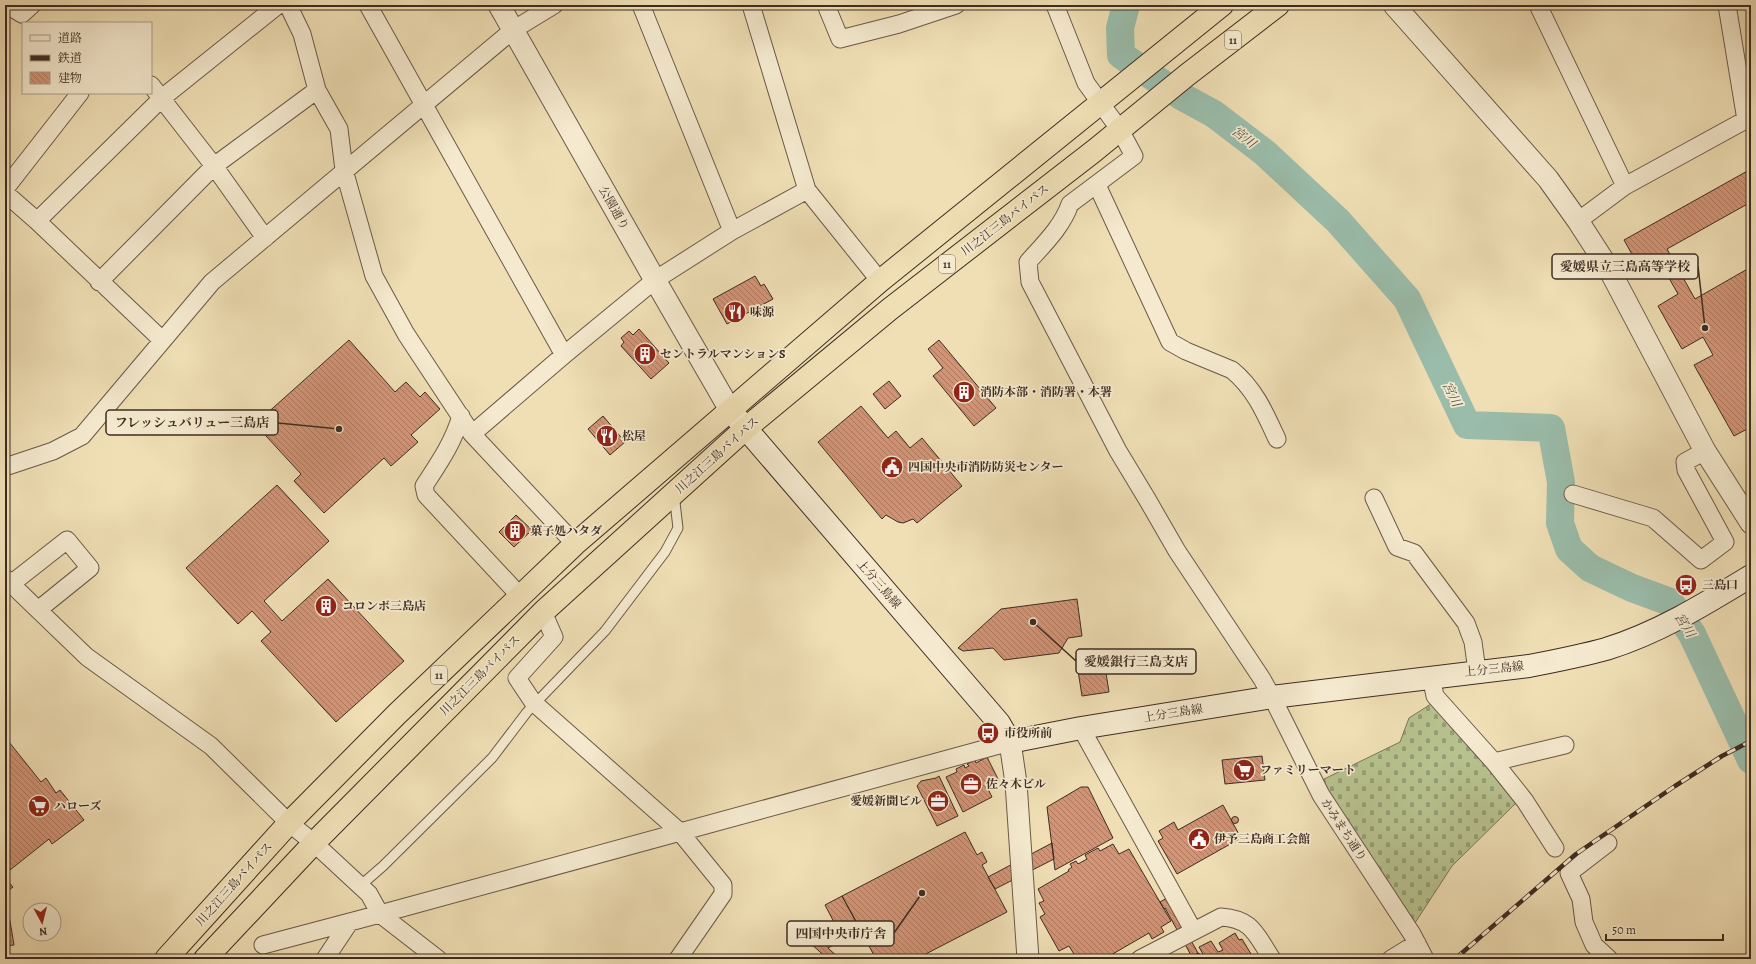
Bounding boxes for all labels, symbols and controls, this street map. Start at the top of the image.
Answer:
legend [22,22,152,94]
text: 道路 [58,30,82,46]
road number: 11 [1225,31,1241,49]
text: 鉄道 [57,50,82,66]
text: 建物 [58,70,82,86]
water label: 宮川 [1229,122,1261,153]
street label: 川之江三島バイパス [958,181,1052,259]
street label: 公園通り [595,183,633,233]
callout: 愛媛県立三島高等学校 [1552,254,1698,279]
road number: 11 [939,255,955,273]
text: 愛媛県立三島高等学校 [1560,258,1691,275]
restaurant icon: 味源 [722,299,748,325]
place label: 味源 [750,304,774,320]
building icon: セントラルマンションS [632,341,658,367]
place label: セントラルマンションS [660,346,786,362]
building icon: 消防本部・消防署・本署 [951,379,977,405]
water label: 宮川 [1439,379,1466,411]
place label: 消防本部・消防署・本署 [980,384,1112,400]
callout: フレッシュバリュー三島店 [106,410,278,435]
street label: 川之江三島バイパス [672,413,762,497]
text: フレッシュバリュー三島店 [115,414,269,431]
restaurant icon: 松屋 [594,423,620,449]
place label: 松屋 [622,428,646,444]
public building icon: 四国中央市消防防災センター [879,454,905,480]
place label: 四国中央市消防防災センター [908,459,1064,475]
building icon: 菓子処ハタダ [502,518,528,544]
place label: 菓子処ハタダ [530,523,602,539]
street label: 上分三島線 [853,556,905,612]
bus stop icon: 三島口 [1673,572,1699,598]
place label: 三島口 [1702,577,1738,593]
building icon: コロンボ三島店 [313,593,339,619]
place label: コロンボ三島店 [342,598,426,614]
water label: 宮川 [1671,609,1700,642]
street label: 川之江三島バイパス [436,631,524,719]
callout: 愛媛銀行三島支店 [1076,649,1196,674]
text: 愛媛銀行三島支店 [1084,653,1188,670]
street label: 上分三島線 [1463,658,1525,680]
road number: 11 [431,666,447,684]
street label: 上分三島線 [1142,700,1204,726]
bus stop icon: 市役所前 [975,720,1001,746]
place label: 市役所前 [1004,725,1052,741]
supermarket icon: ファミリーマート [1231,757,1257,783]
place label: ファミリーマート [1260,762,1356,778]
office icon: 佐々木ビル [958,771,984,797]
place label: 佐々木ビル [986,776,1046,792]
office icon: 愛媛新聞ビル [925,788,951,814]
supermarket icon: ハローズ [26,793,52,819]
place label: 愛媛新聞ビル [850,793,922,809]
street label: かみまち通り [1318,795,1370,865]
place label: ハローズ [54,798,101,814]
public building icon: 伊予三島商工会館 [1186,826,1212,852]
place label: 伊予三島商工会館 [1214,831,1310,847]
street label: 川之江三島バイパス [192,839,276,929]
north arrow [22,902,62,942]
scale bar [1606,916,1723,942]
callout: 四国中央市庁舎 [787,921,894,946]
text: 50 m [1612,922,1636,938]
text: N [38,923,48,939]
text: 四国中央市庁舎 [795,925,887,942]

